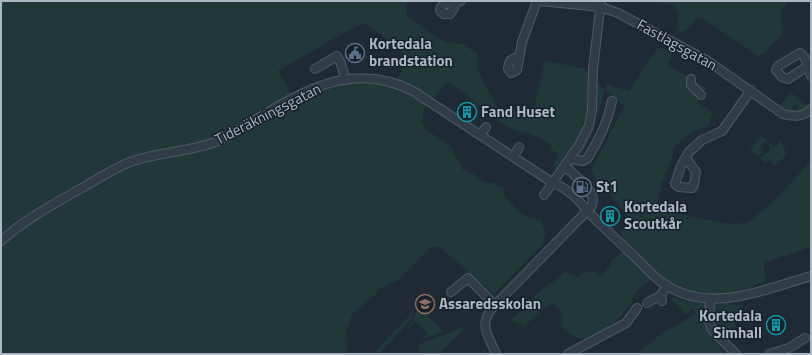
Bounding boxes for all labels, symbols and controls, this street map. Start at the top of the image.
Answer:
street label: Fastlagsgatan [633,13,722,76]
place label: Kortedala brandstation [369,32,453,72]
public building icon: Kortedala brandstation [344,42,366,64]
street label: Tideräkningsgatan [211,77,325,150]
place label: Fand Huset [481,100,555,123]
building icon: Fand Huset [456,101,478,123]
place label: St1 [596,175,618,198]
fuel station icon: St1 [571,176,593,198]
place label: Kortedala Scoutkår [624,195,687,235]
building icon: Kortedala Scoutkår [599,205,621,227]
place label: Assaredsskolan [439,292,541,315]
school or university icon: Assaredsskolan [414,293,436,315]
place label: Kortedala Simhall [699,304,762,344]
building icon: Kortedala Simhall [765,314,787,336]

